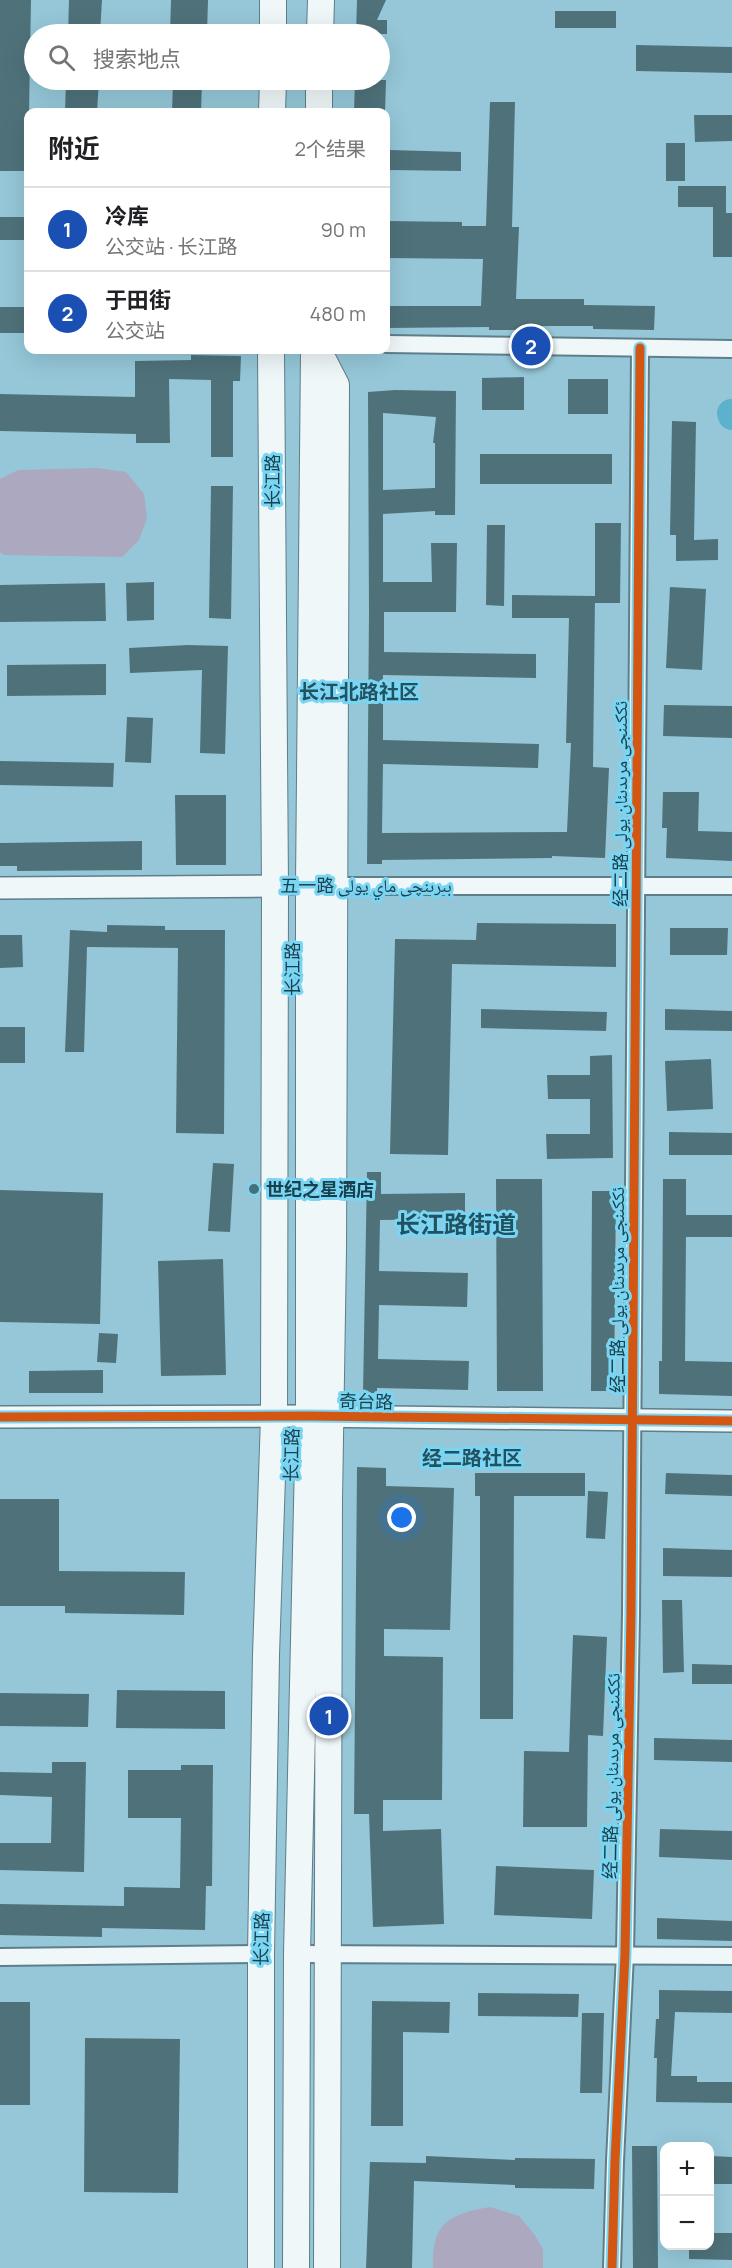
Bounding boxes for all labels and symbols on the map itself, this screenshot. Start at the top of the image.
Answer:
pin: 2 [512,324,550,368]
street label: 长江路 [260,454,284,508]
district label: 长江北路社区 [299,678,419,705]
street label: 经二路 ئككىنجى مرىدىئان يولى [608,701,632,907]
street label: 五一路 بىرىنچى ماي يولى [280,873,452,901]
street label: 长江路 [280,942,304,996]
place label: 世纪之星酒店 [266,1177,374,1201]
marker: 世纪之星酒店 [247,1182,261,1196]
street label: 经二路 ئككىنجى مرىدىئان يولى [605,1187,629,1393]
district label: 长江路街道 [396,1207,516,1240]
street label: 奇台路 [339,1389,393,1413]
street label: 长江路 [279,1428,303,1482]
district label: 经二路社区 [422,1444,522,1471]
your location [387,1503,416,1532]
street label: 经二路 ئككىنجى مرىدىئان يولى [597,1673,625,1879]
pin: 1 [310,1694,348,1738]
street label: 长江路 [249,1912,273,1966]

